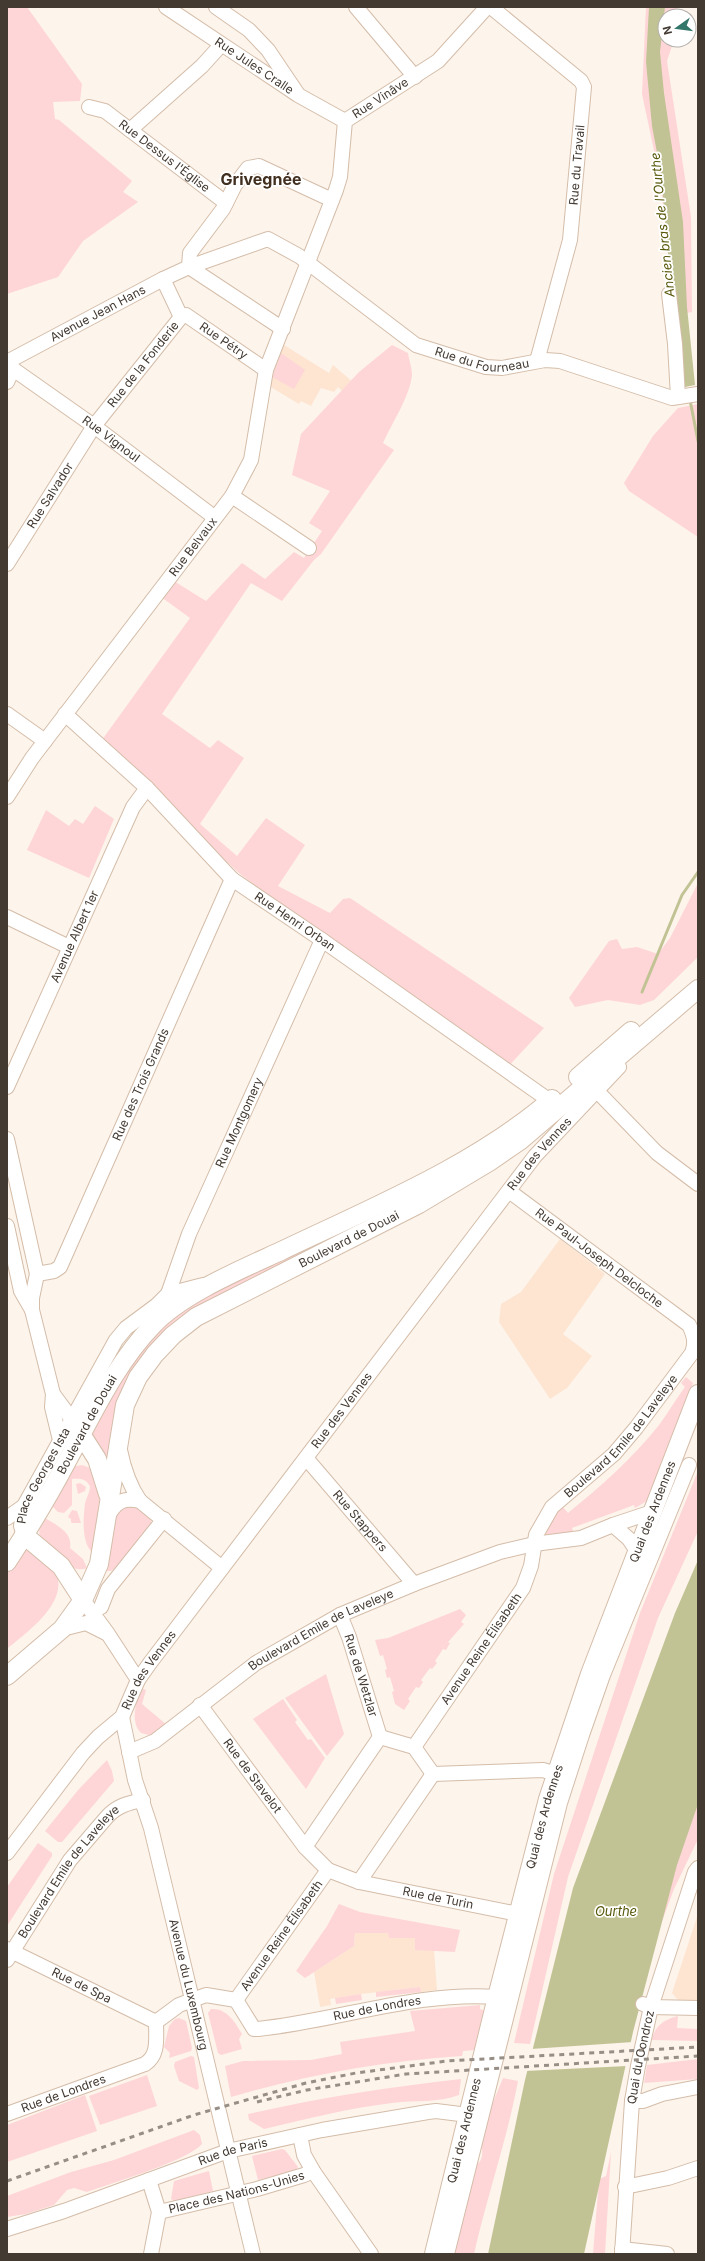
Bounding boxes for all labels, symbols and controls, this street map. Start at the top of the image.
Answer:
north arrow [657,8,697,48]
text: N [659,25,675,36]
street label: Rue Jules Cralle [212,34,297,97]
street label: Rue Vinâve [349,74,411,121]
street label: Rue Dessus l'Église [116,116,213,195]
street label: Rue du Travail [566,124,587,206]
water label: Ancien bras de l'Ourthe [646,152,678,299]
district label: Grivegnée [221,169,301,189]
street label: Avenue Jean Hans [47,282,148,345]
street label: Rue de la Fonderie [104,318,182,410]
street label: Rue Pétry [197,319,251,362]
street label: Rue du Fourneau [433,343,530,375]
street label: Rue Vignoul [80,412,143,465]
street label: Rue Salvador [23,459,76,531]
street label: Rue Belvaux [166,514,220,579]
street label: Avenue Albert 1er [47,887,102,985]
street label: Rue Henri Orban [252,889,338,954]
street label: Rue des Trois Grands [109,1026,172,1143]
street label: Rue Montgomery [212,1075,266,1170]
street label: Rue des Vennes [504,1114,575,1193]
street label: Rue Paul-Joseph Delcloche [532,1205,666,1311]
street label: Boulevard de Douai [296,1207,402,1271]
street label: Rue des Vennes [308,1369,375,1451]
street label: Boulevard Emile de Laveleye [561,1371,680,1501]
street label: Boulevard de Douai [53,1372,120,1477]
street label: Place Georges Ista [13,1425,73,1525]
street label: Quai des Ardennes [626,1458,679,1564]
street label: Rue Stappers [330,1487,391,1555]
street label: Boulevard Emile de Laveleye [245,1585,396,1673]
street label: Avenue Reine Élisabeth [437,1590,524,1707]
street label: Rue des Vennes [118,1627,179,1712]
street label: Rue de Wetzlar [342,1632,381,1719]
street label: Rue de Stavelot [220,1735,285,1816]
street label: Quai des Ardennes [522,1762,566,1870]
street label: Boulevard Emile de Laveleye [15,1801,122,1941]
street label: Avenue Reine Élisabeth [237,1877,325,1993]
street label: Rue de Turin [402,1883,475,1912]
water label: Ourthe [595,1903,637,1919]
street label: Avenue du Luxembourg [166,1917,212,2052]
street label: Rue de Spa [49,1964,114,2006]
street label: Rue de Londres [332,1992,422,2023]
street label: Quai du Condroz [624,2009,657,2105]
street label: Rue de Londres [19,2071,108,2115]
street label: Quai des Ardennes [444,2076,484,2185]
street label: Rue de Paris [196,2134,269,2168]
street label: Place des Nations-Unies [167,2167,306,2216]

